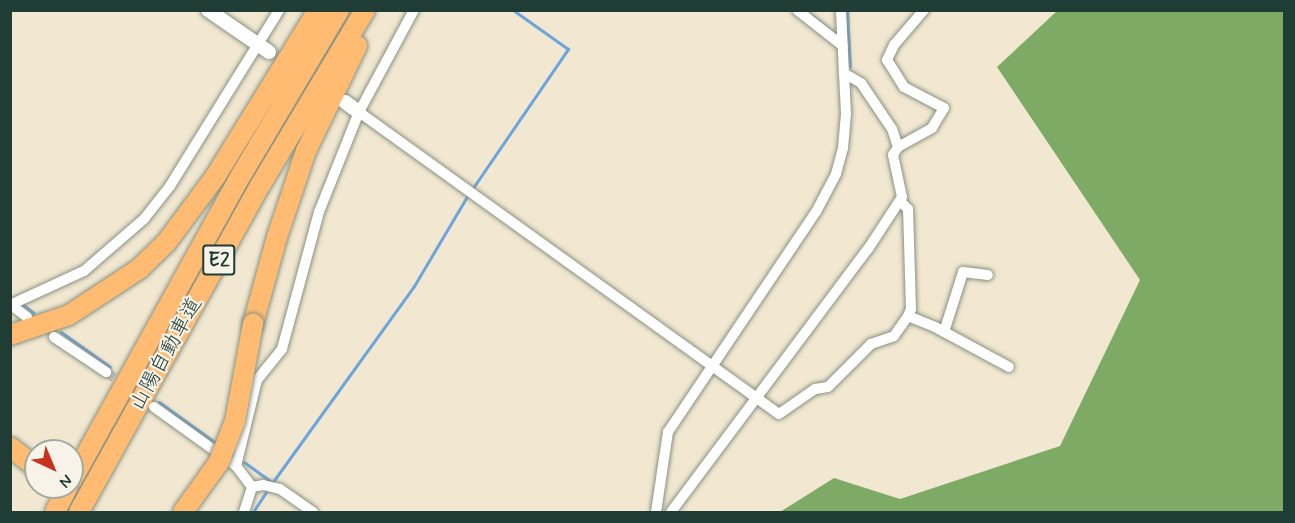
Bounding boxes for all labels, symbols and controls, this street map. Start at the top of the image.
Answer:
road number: E2 [201,243,237,277]
street label: 山陽自動車道 [124,293,208,415]
north arrow [24,439,84,499]
text: N [54,470,77,492]

